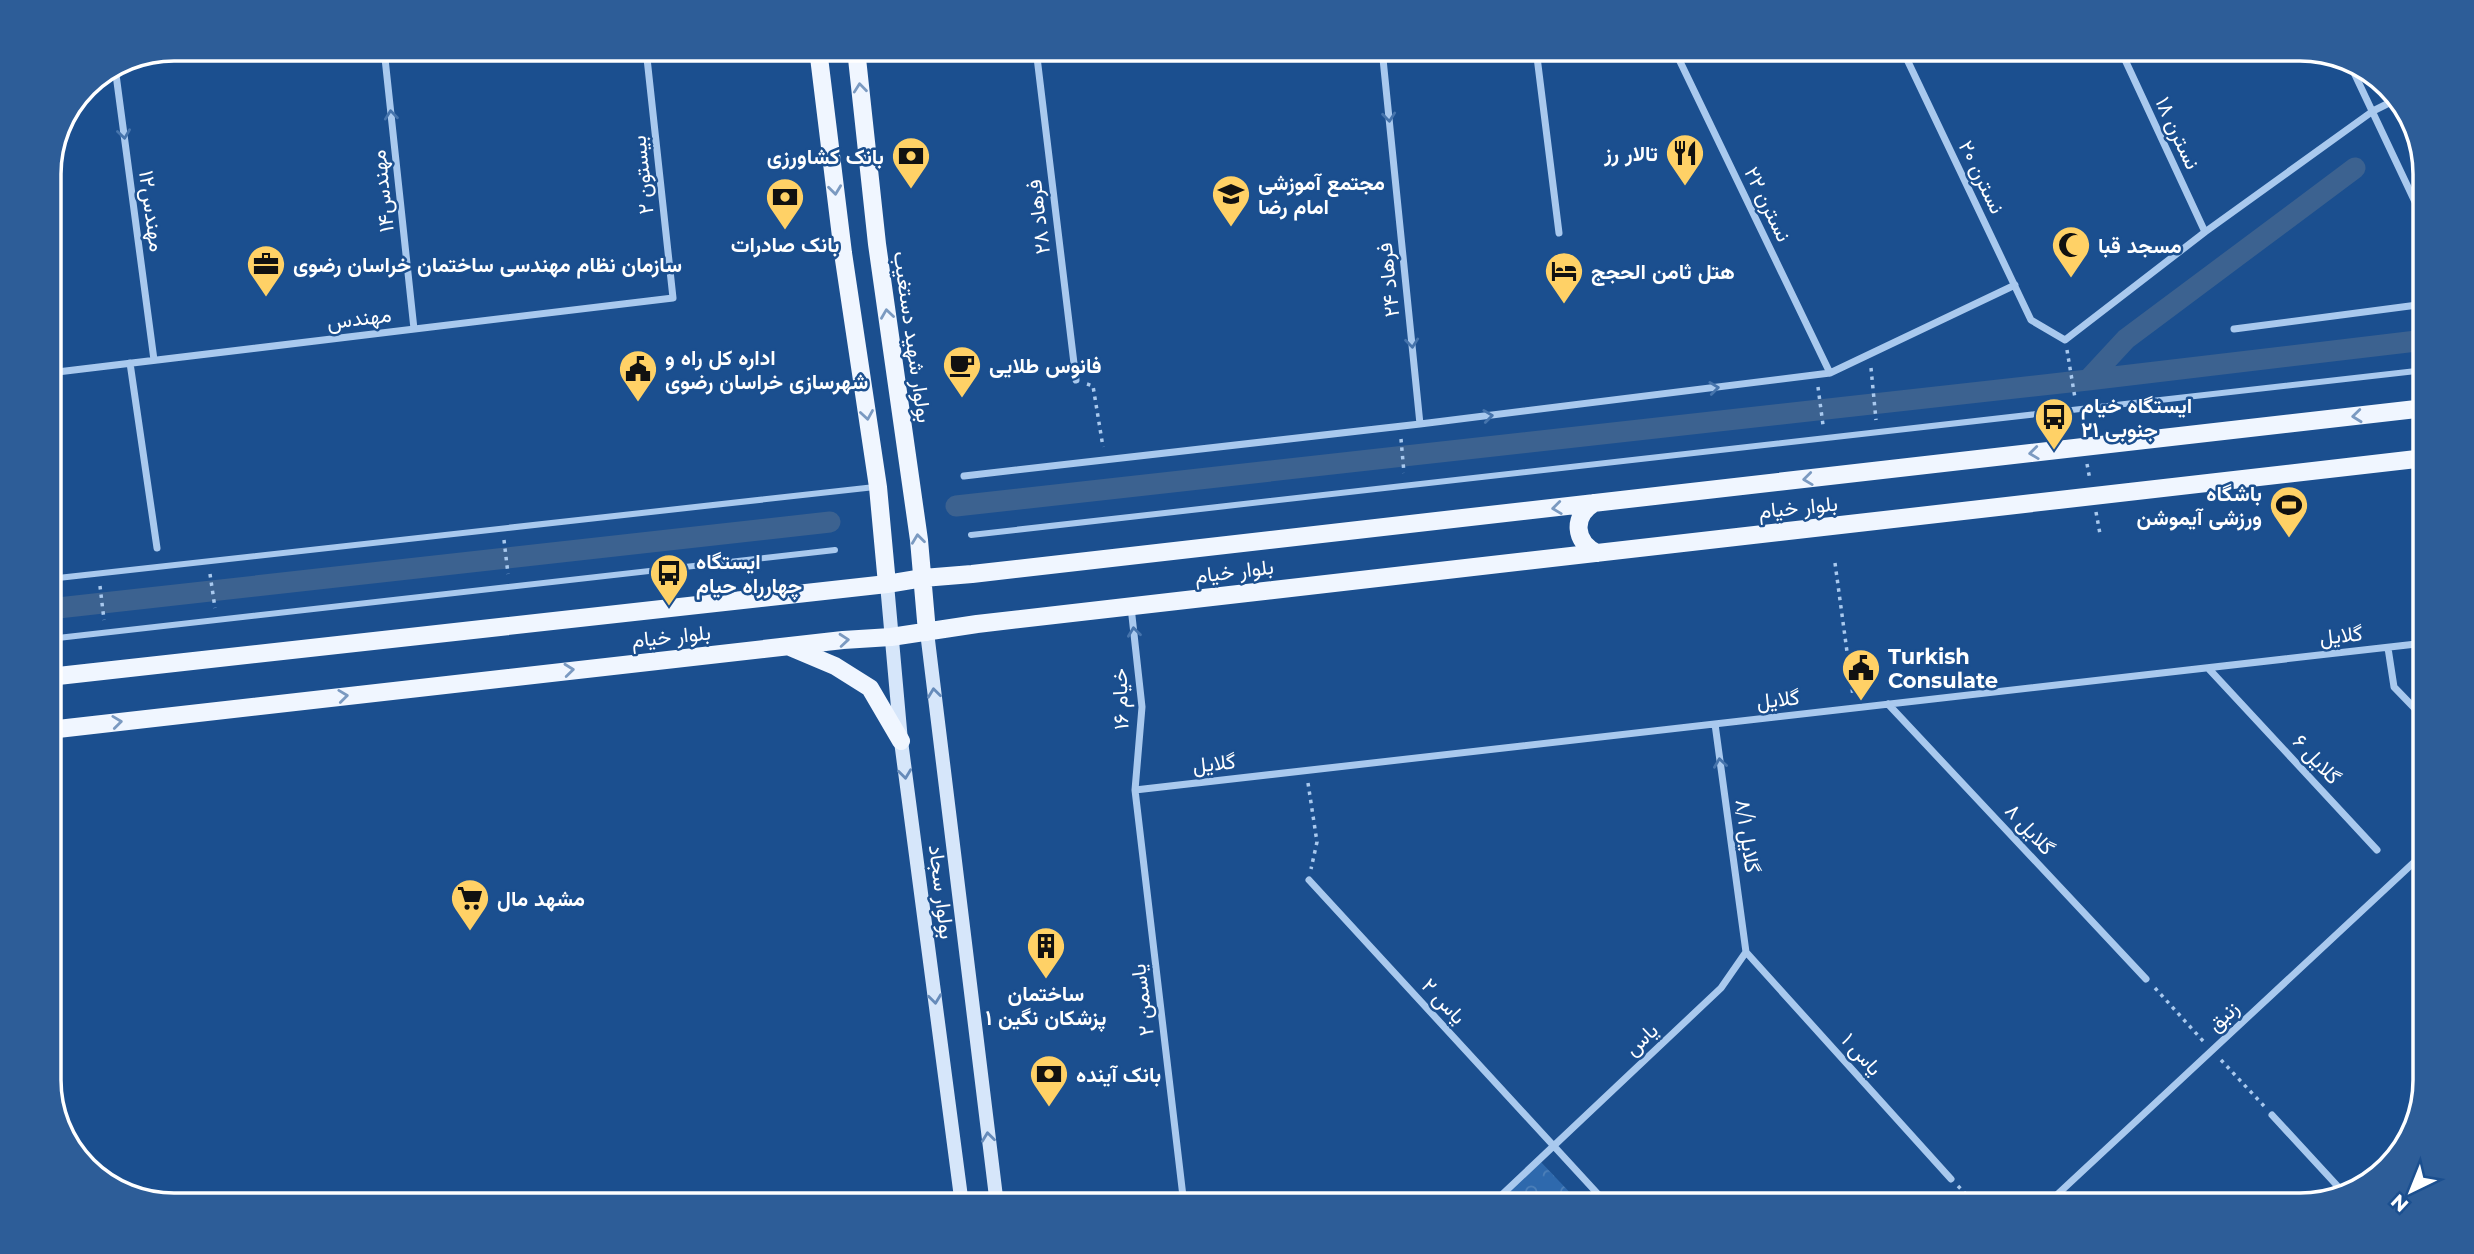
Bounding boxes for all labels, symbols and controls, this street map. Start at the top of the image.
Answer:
one-way arrow [853,82,868,93]
street label: نسترن ۱۸ [2150,93,2206,174]
one-way arrow [384,109,399,120]
one-way arrow [1381,112,1396,123]
one-way arrow [116,128,131,140]
restaurant icon: تالار رز [1664,132,1706,187]
street label: بیستون ۲ [625,134,660,216]
bank icon: بانک کشاورزی [890,135,932,190]
street label: نسترن ۲۰ [1953,136,2010,218]
place label: تالار رز [1603,141,1658,167]
place label: بانک کشاورزی [767,144,884,170]
street label: مهندس۱۴ [365,148,400,233]
street label: نسترن ۲۲ [1738,162,1797,246]
street label: مهندس۱۲ [133,169,170,253]
place label: مجتمع آموزشی امام رضا [1258,170,1385,221]
school or university icon: مجتمع آموزشی امام رضا [1210,173,1252,228]
bank icon: بانک صادرات [764,176,806,231]
street label: فرهاد ۲۸ [1021,178,1056,256]
one-way arrow [828,184,843,196]
mosque icon: مسجد قبا [2050,224,2092,279]
place label: بانک صادرات [731,232,839,258]
place label: مسجد قبا [2098,233,2182,258]
street label: فرهاد ۲۴ [1372,241,1405,318]
office icon: سازمان نظام مهندسی ساختمان خراسان رضوی [245,243,287,298]
street label: بولوار شهید دستغیب [888,250,937,425]
hotel icon: هتل ثامن الحجج [1543,250,1585,305]
place label: سازمان نظام مهندسی ساختمان خراسان رضوی [293,252,682,279]
place label: هتل ثامن الحجج [1591,259,1735,286]
street label: مهندس [325,302,393,335]
one-way arrow [879,308,894,320]
one-way arrow [1404,338,1419,349]
cafe icon: فانوس طلایی [941,344,983,399]
place label: اداره کل راه و شهرسازی خراسان رضوی [665,345,868,395]
public building icon: اداره کل راه و شهرسازی خراسان رضوی [617,348,659,403]
place label: فانوس طلایی [989,353,1102,379]
one-way arrow [1708,380,1719,395]
place label: ایستگاه خیام جنوبی ۲۱ [2081,393,2192,443]
bus stop icon: ایستگاه خیام جنوبی ۲۱ [2033,396,2075,451]
one-way arrow [1482,408,1494,423]
one-way arrow [2351,408,2362,423]
one-way arrow [859,409,874,421]
one-way arrow [2028,445,2039,460]
one-way arrow [1802,471,1813,486]
place label: باشگاه ورزشی آیموشن [2137,481,2262,531]
sports icon: باشگاه ورزشی آیموشن [2268,484,2310,539]
street label: بلوار خیام [1757,490,1839,526]
one-way arrow [1551,500,1563,515]
one-way arrow [911,533,926,545]
place label: ایستگاه چهارراه حیام [696,549,802,600]
bus stop icon: ایستگاه چهارراه حیام [648,552,690,607]
street label: بلوار خیام [1193,554,1275,590]
street label: بلوار خیام [630,619,712,655]
street label: گلایل [2318,620,2364,650]
one-way arrow [1126,626,1141,638]
one-way arrow [839,633,850,648]
place label: Turkish Consulate [1888,644,1998,693]
public building icon: Turkish Consulate [1840,647,1882,702]
one-way arrow [563,663,575,678]
street label: خیام ۱۶ [1106,668,1136,730]
street label: گلایل [1755,684,1801,714]
one-way arrow [927,687,942,698]
one-way arrow [337,689,349,704]
one-way arrow [112,715,123,730]
street label: گلایل ۶ [2288,729,2346,789]
street label: گلایل [1191,748,1237,778]
one-way arrow [1713,757,1728,769]
one-way arrow [897,768,912,780]
street label: گلایل ۸/۱ [1730,797,1766,875]
street label: گلایل ۸ [2000,798,2060,860]
street label: بولوار سجاد [923,843,960,941]
supermarket icon: مشهد مال [449,877,491,932]
place label: مشهد مال [497,886,585,912]
building icon: ساختمان پزشکان نگین ۱ [1025,925,1067,980]
street label: یاسمن ۲ [1125,963,1159,1037]
street label: یاس ۲ [1417,973,1471,1029]
place label: ساختمان پزشکان نگین ۱ [985,981,1107,1032]
one-way arrow [927,994,942,1005]
street label: زنبق [2202,995,2245,1037]
street label: یاس [1619,1017,1663,1061]
street label: یاس ۱ [1837,1028,1887,1080]
bank icon: بانک آینده [1028,1053,1070,1108]
place label: بانک آینده [1076,1062,1161,1087]
one-way arrow [981,1131,996,1143]
north arrow [2376,1156,2446,1226]
text: N [2386,1189,2413,1217]

